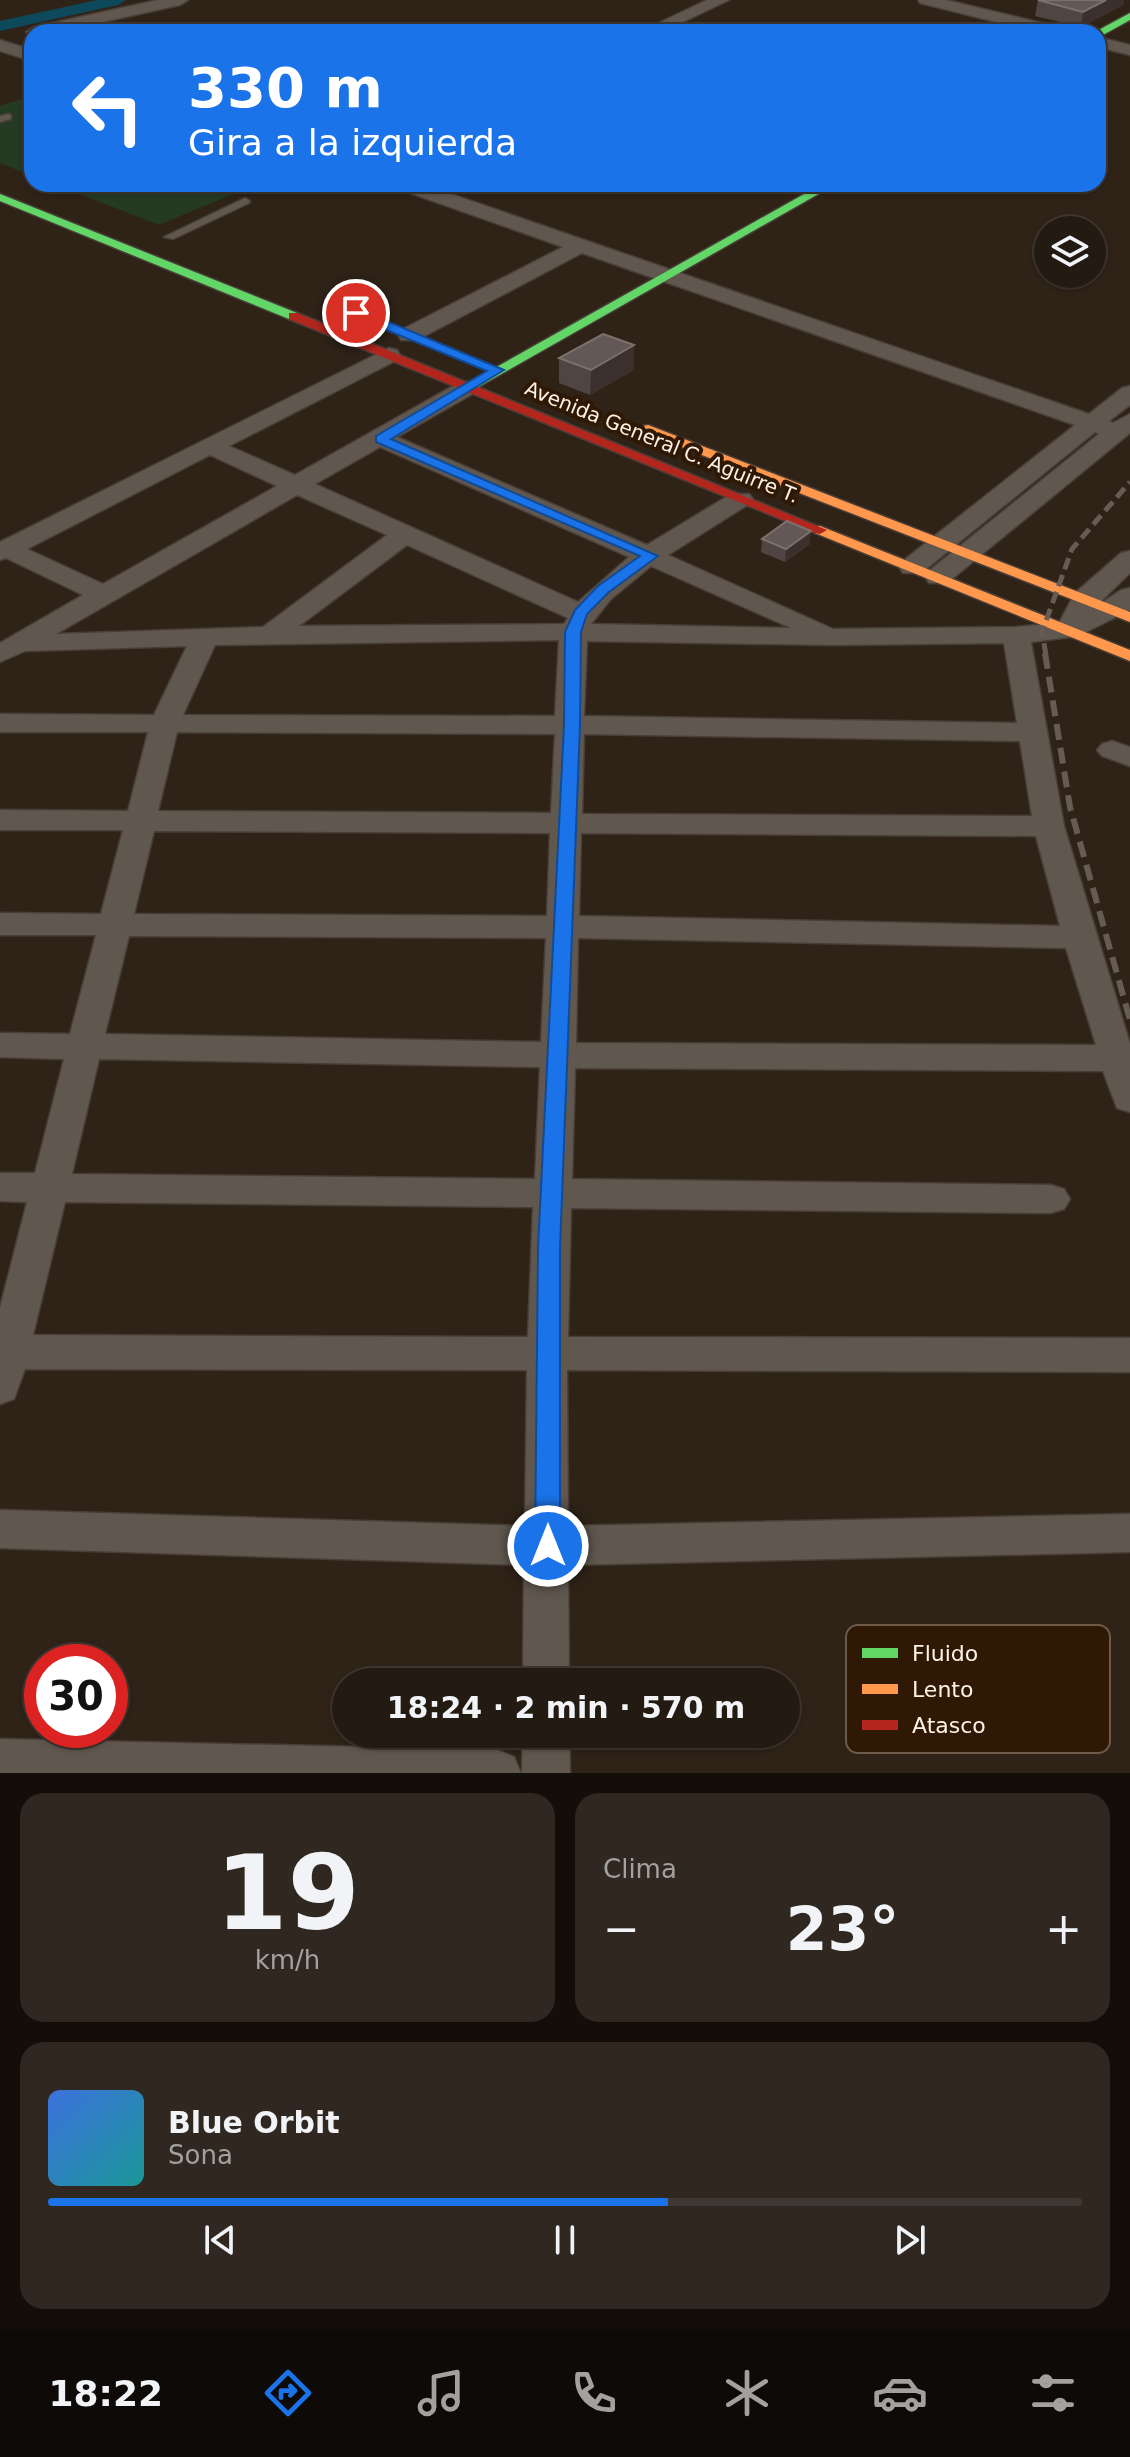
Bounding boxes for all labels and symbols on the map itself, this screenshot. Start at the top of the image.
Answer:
pin [322,279,390,347]
street label: Avenida General C. Aguirre T. [522,376,802,508]
position arrow [506,1504,590,1588]
legend [846,1625,1110,1753]
text: Fluido [912,1641,978,1666]
speed limit sign: 30 [24,1644,128,1748]
text: Lento [912,1677,973,1702]
text: Atasco [912,1713,986,1738]

